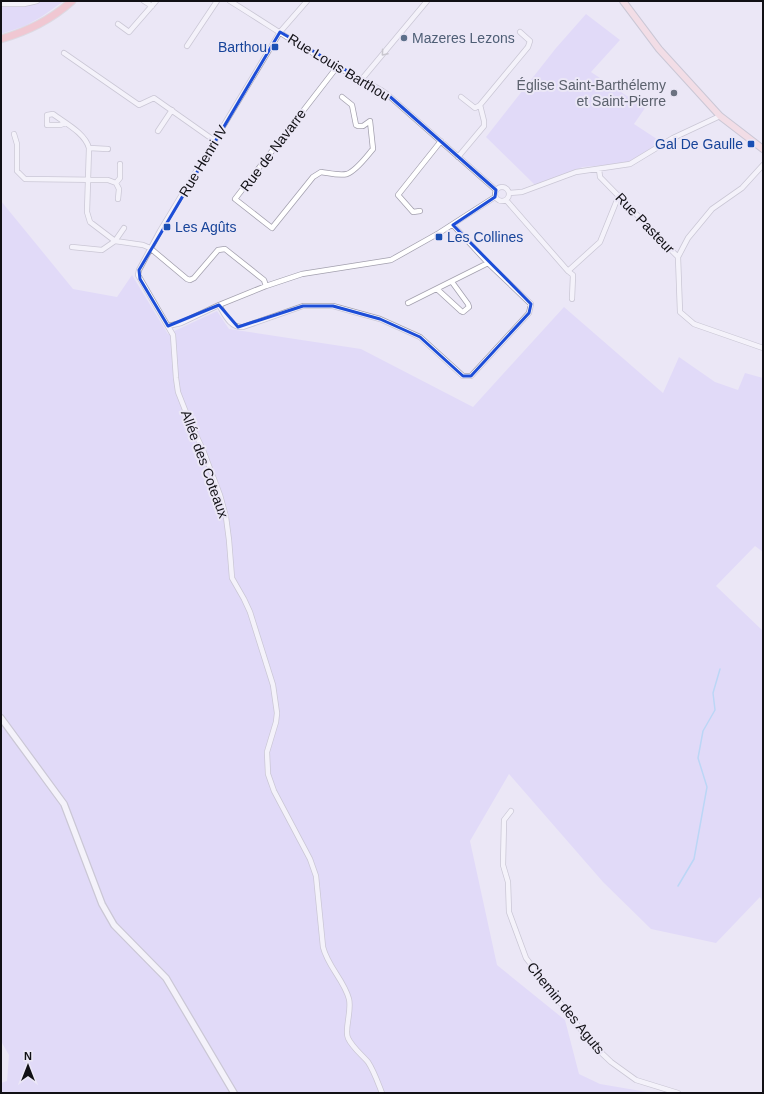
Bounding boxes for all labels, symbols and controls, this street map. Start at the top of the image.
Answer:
street label: Rue Louis Barthou [285,30,393,104]
place label: Mazeres Lezons [412,30,515,46]
marker: Mazeres Lezons [399,33,409,43]
place label: Barthou [218,39,267,55]
marker: Barthou [270,42,280,52]
one-way arrow [381,48,388,55]
place label: Église Saint-Barthélemy et Saint-Pierre [517,77,666,109]
marker: Église Saint-Barthélemy et Saint-Pierre [669,88,679,98]
street label: Rue de Navarre [237,106,309,194]
street label: Rue Henri IV [176,122,231,199]
place label: Gal De Gaulle [655,136,743,152]
marker: Gal De Gaulle [746,139,756,149]
street label: Rue Pasteur [612,189,678,257]
place label: Les Agûts [175,219,237,235]
marker: Les Agûts [162,222,172,232]
place label: Les Collines [447,229,523,245]
marker: Les Collines [434,232,444,242]
street label: Allée des Coteaux [178,408,232,520]
street label: Chemin des Aguts [524,959,608,1057]
north arrow [8,1046,48,1086]
text: N [24,1050,32,1062]

